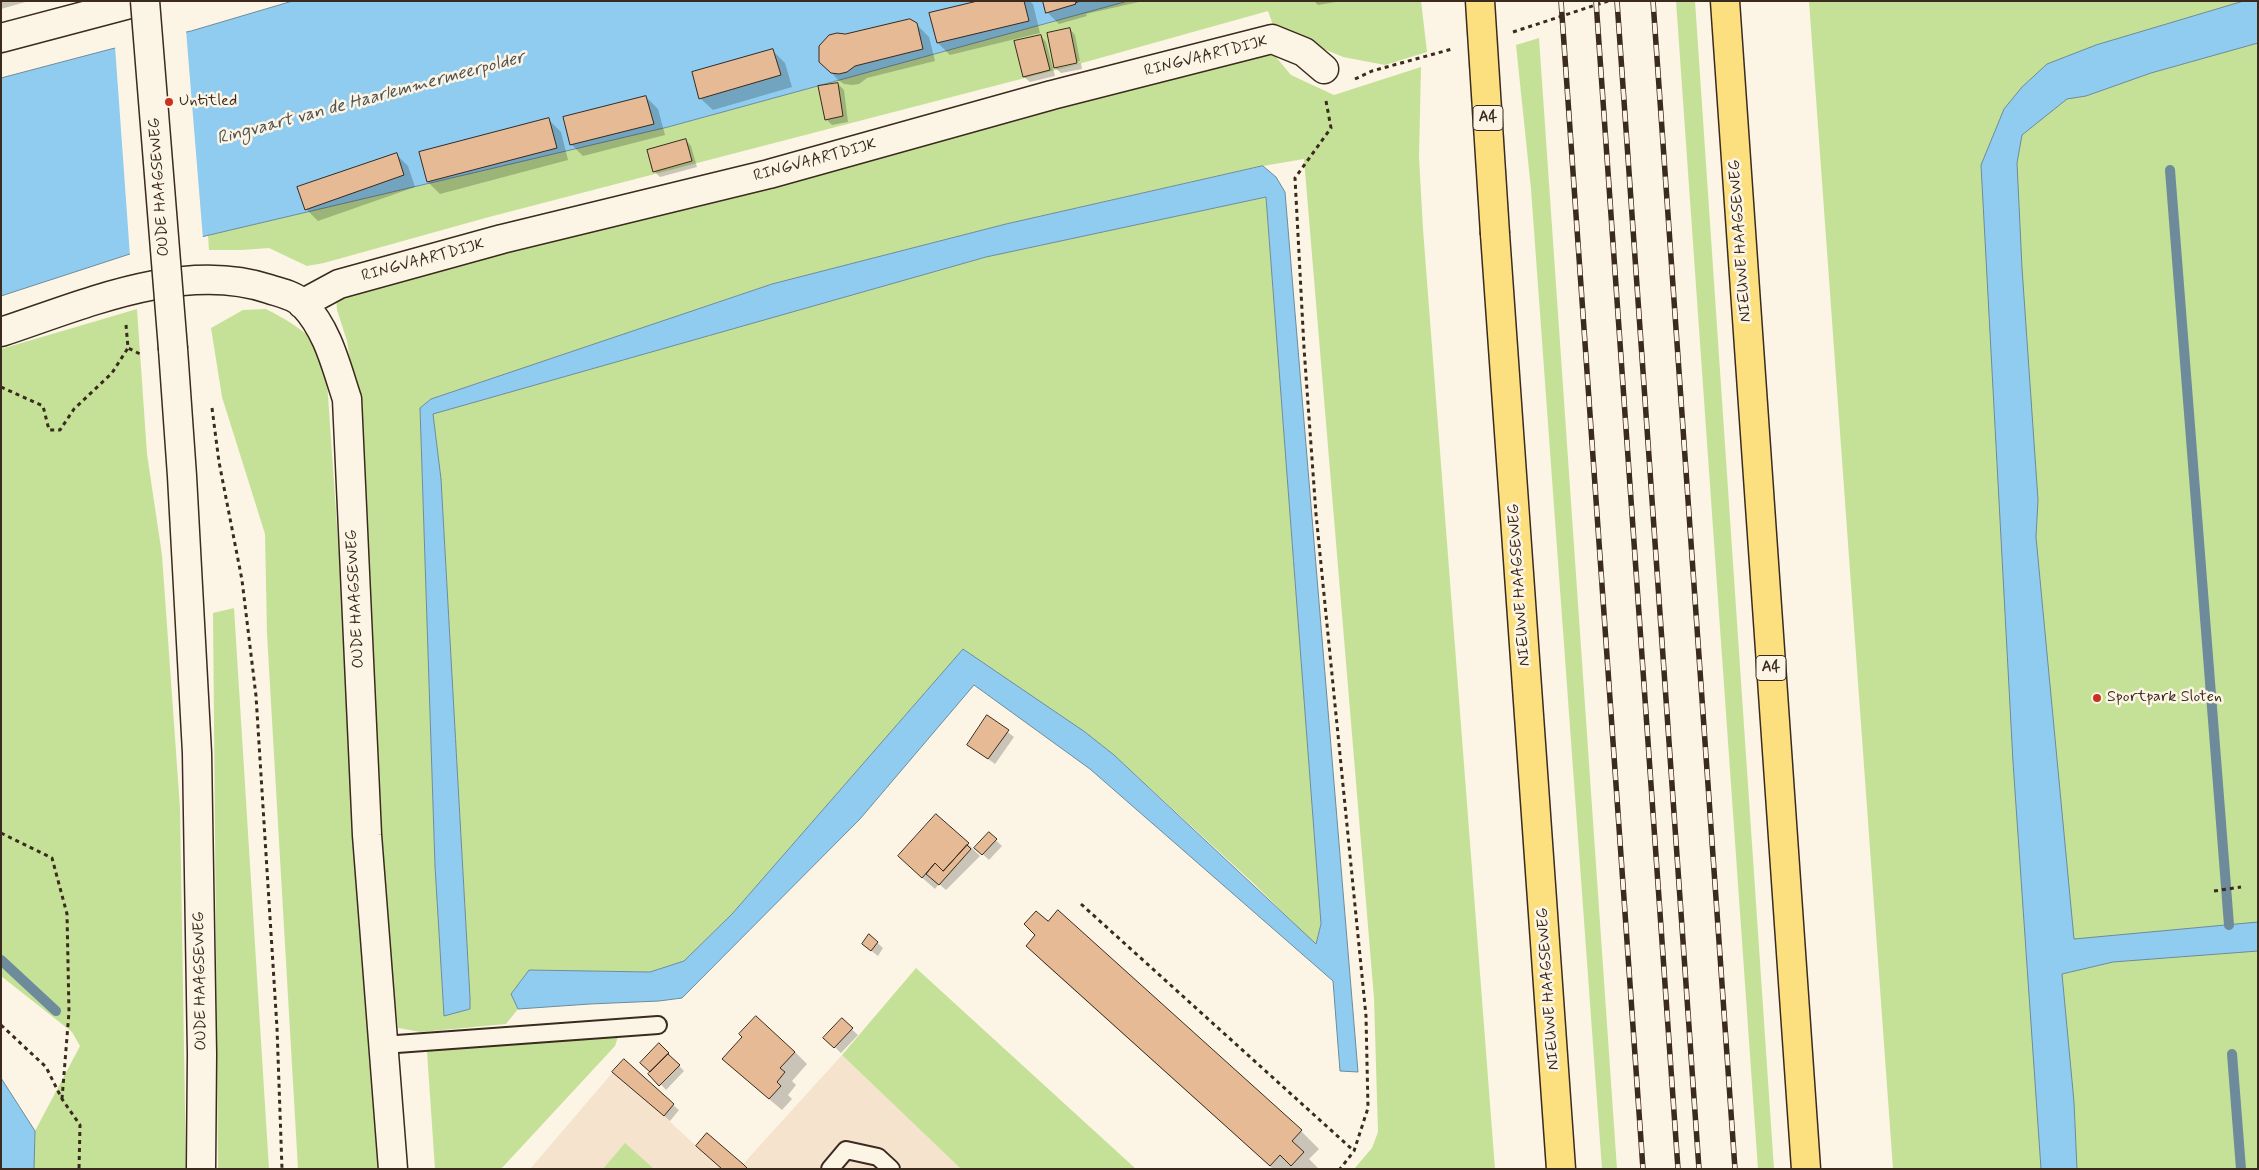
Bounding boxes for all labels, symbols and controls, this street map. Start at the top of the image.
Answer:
street label: RINGVAARTDIJK [1142,32,1270,82]
water label: Ringvaart van de Haarlemmermeerpolder [215,47,527,151]
place label: Untitled [179,92,237,112]
marker: Untitled [163,96,175,108]
road number: A4 [1473,106,1503,130]
street label: OUDE HAAGSEWEG [146,117,174,257]
street label: RINGVAARTDIJK [752,135,878,187]
street label: NIEUWE HAAGSEWEG [1726,159,1756,323]
street label: RINGVAARTDIJK [360,235,486,287]
street label: NIEUWE HAAGSEWEG [1505,503,1535,667]
street label: OUDE HAAGSEWEG [343,529,369,669]
road number: A4 [1756,656,1786,680]
place label: Sportpark Sloten [2107,688,2222,708]
marker: Sportpark Sloten [2091,692,2103,704]
street label: NIEUWE HAAGSEWEG [1534,907,1564,1071]
street label: OUDE HAAGSEWEG [190,911,212,1051]

